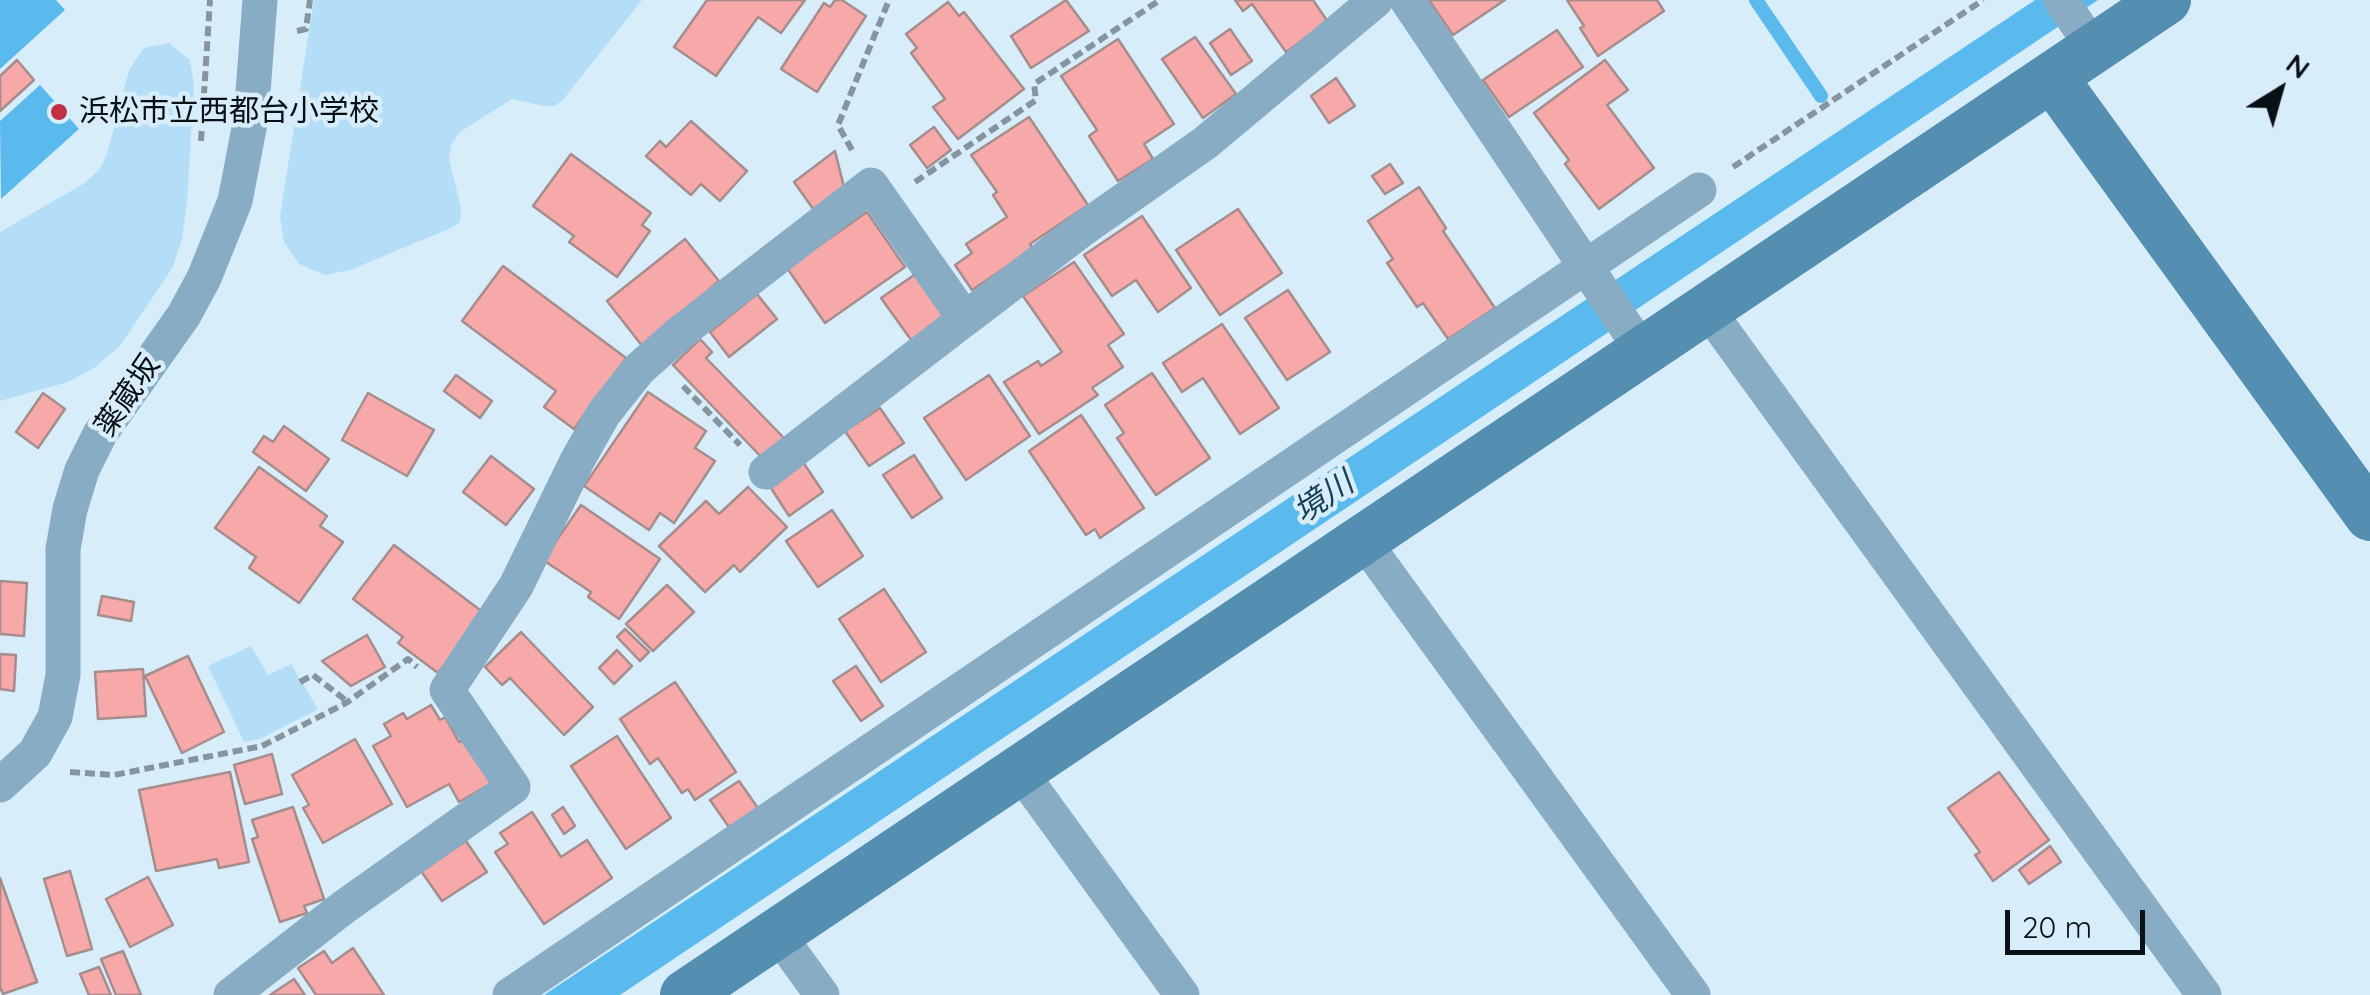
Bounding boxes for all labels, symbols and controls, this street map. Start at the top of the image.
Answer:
north arrow [2230,40,2330,140]
text: N [2280,45,2317,86]
place label: 浜松市立西都台小学校 [79,94,379,130]
marker: 浜松市立西都台小学校 [48,101,70,123]
street label: 薬蔵坂 [88,349,168,443]
water label: 境川 [1287,464,1361,532]
scale bar [2010,890,2150,952]
text: 20 m [2022,908,2092,946]

